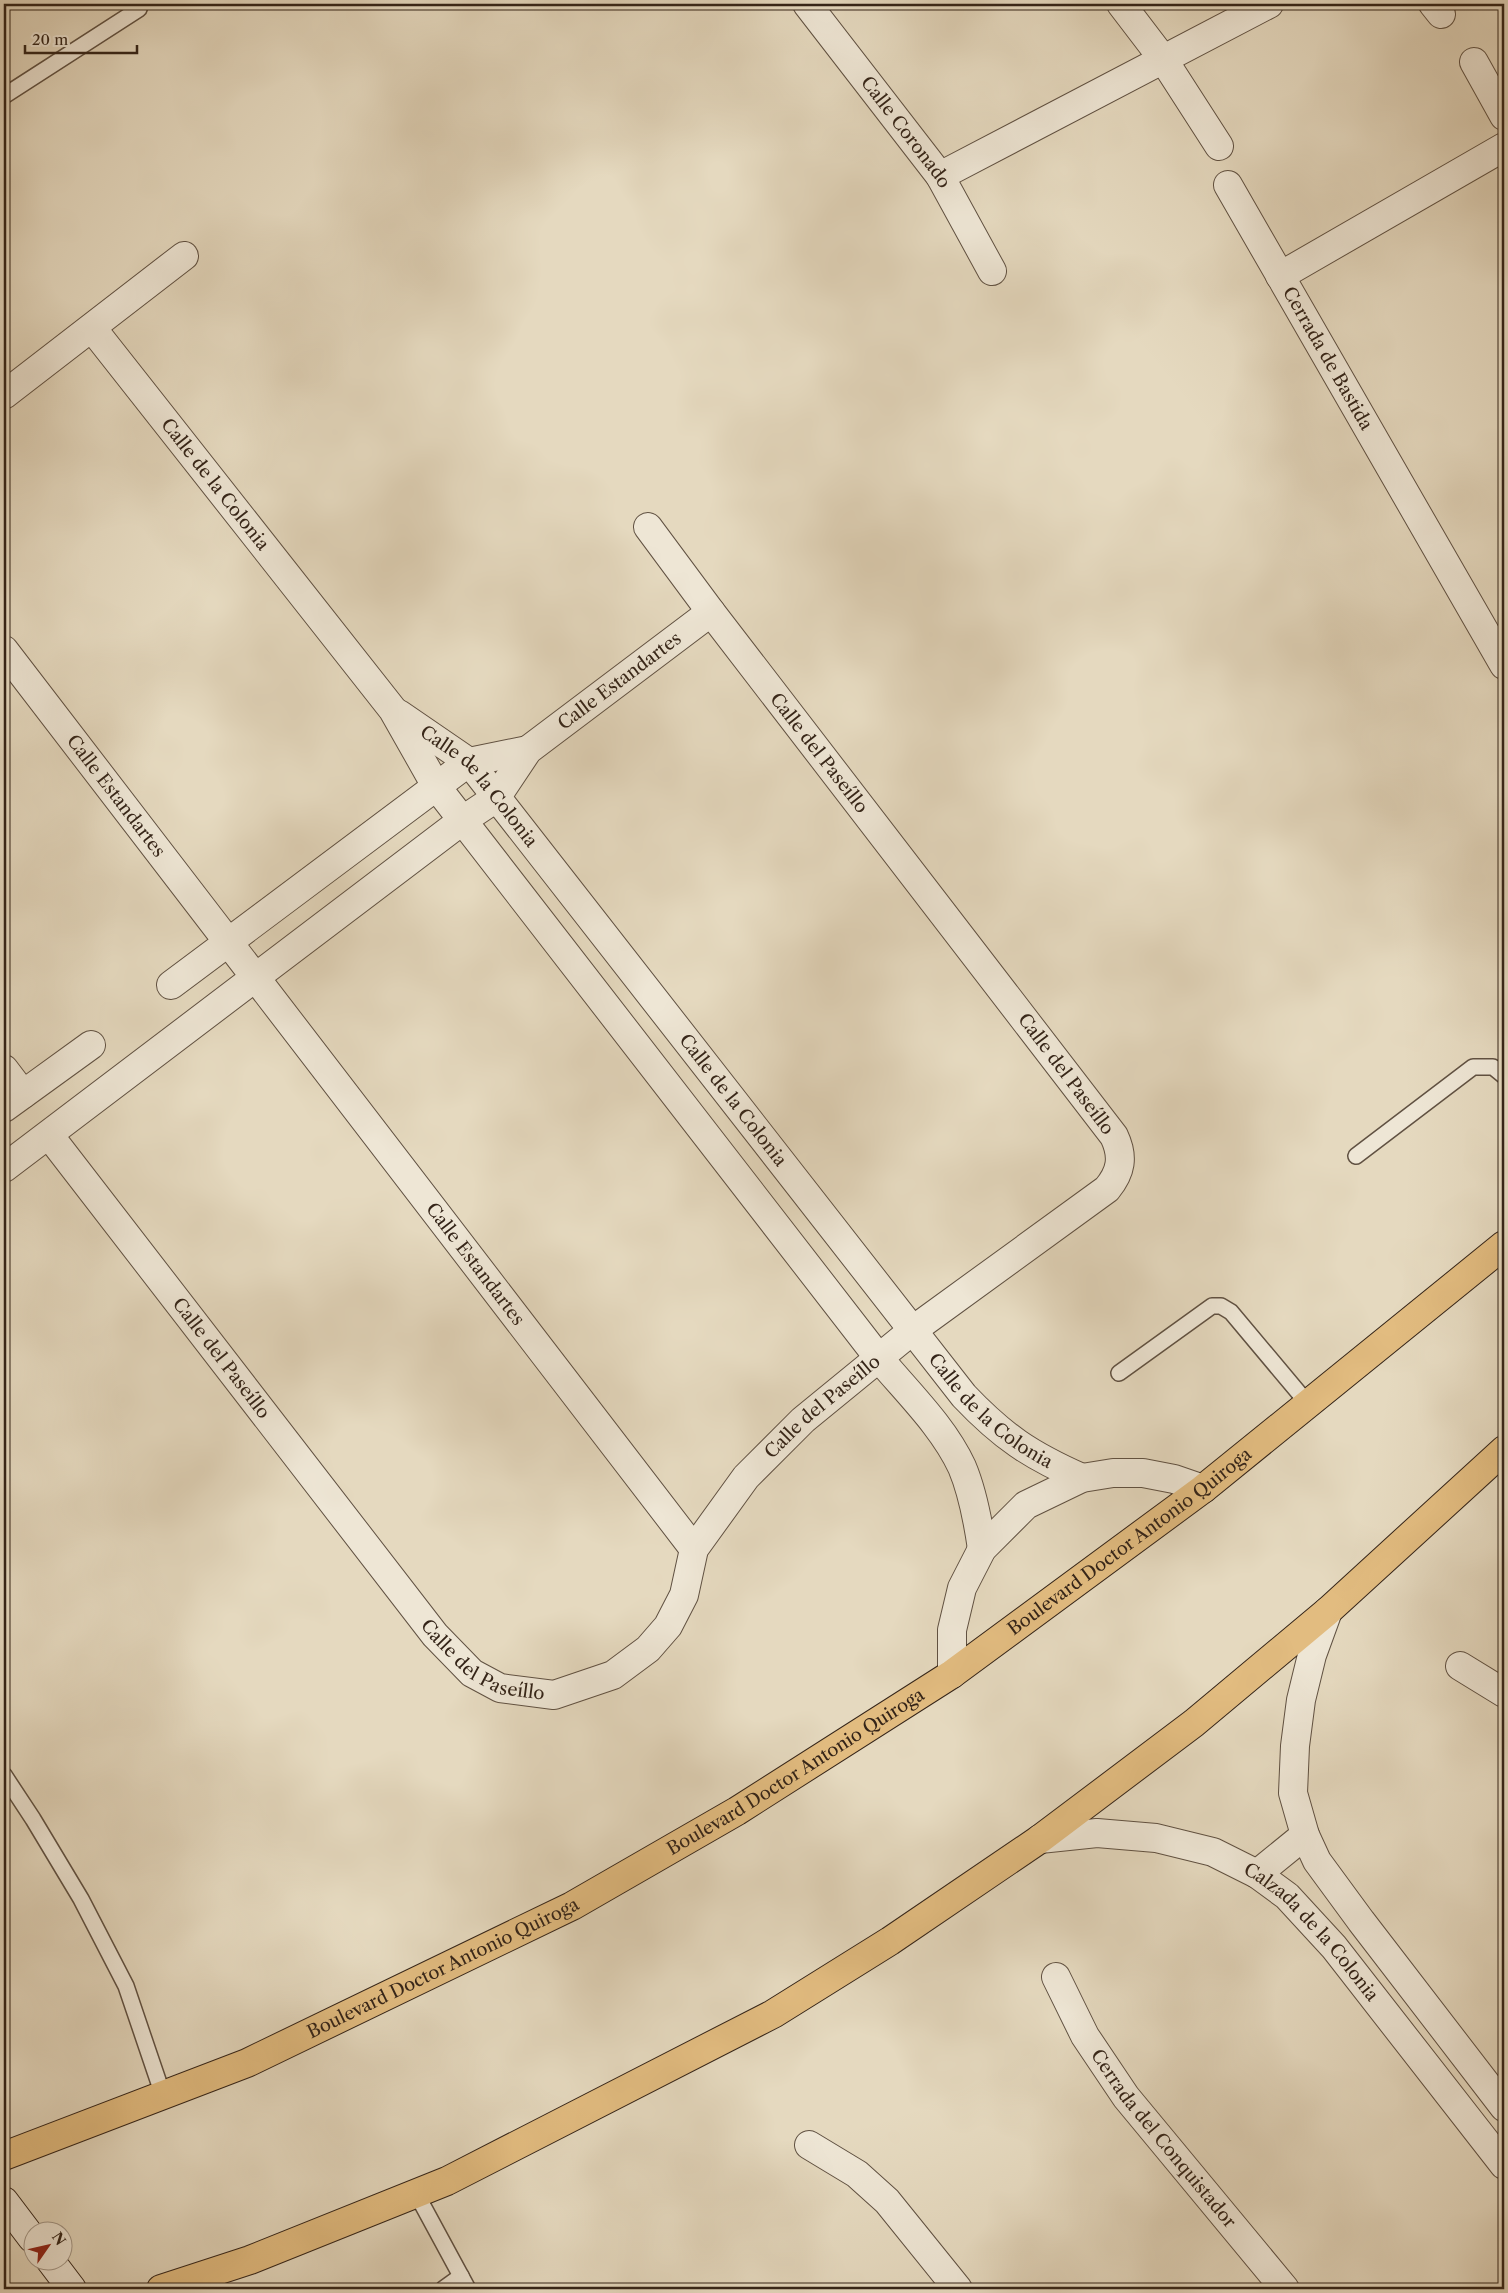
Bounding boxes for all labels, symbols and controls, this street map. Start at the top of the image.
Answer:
scale bar [25,22,138,54]
text: 20 m [32,30,68,49]
street label: Calle Coronado [856,72,955,192]
street label: Cerrada de Bastida [1278,283,1378,434]
street label: Calle de la Colonia [156,414,274,555]
street label: Calle Estandartes [554,627,686,735]
street label: Calle del Paseíllo [765,689,873,817]
street label: Calle de la Colonia [416,721,543,852]
street label: Calle Estandartes [62,730,170,862]
street label: Calle del Paseíllo [1013,1009,1119,1139]
street label: Calle de la Colonia [675,1030,792,1171]
street label: Calle Estandartes [421,1198,529,1330]
street label: Calle del Paseíllo [168,1293,275,1423]
street label: Calle de la Colonia [924,1349,1057,1473]
street label: Calle del Paseíllo [760,1350,885,1463]
street label: Boulevard Doctor Antonio Quiroga [1003,1443,1256,1640]
street label: Calle del Paseíllo [416,1615,546,1705]
street label: Boulevard Doctor Antonio Quiroga [663,1683,929,1860]
street label: Calzada de la Colonia [1240,1858,1383,2006]
street label: Boulevard Doctor Antonio Quiroga [304,1893,583,2043]
street label: Cerrada del Conquistador [1086,2045,1241,2233]
north arrow [22,2220,72,2270]
text: N [48,2229,70,2249]

